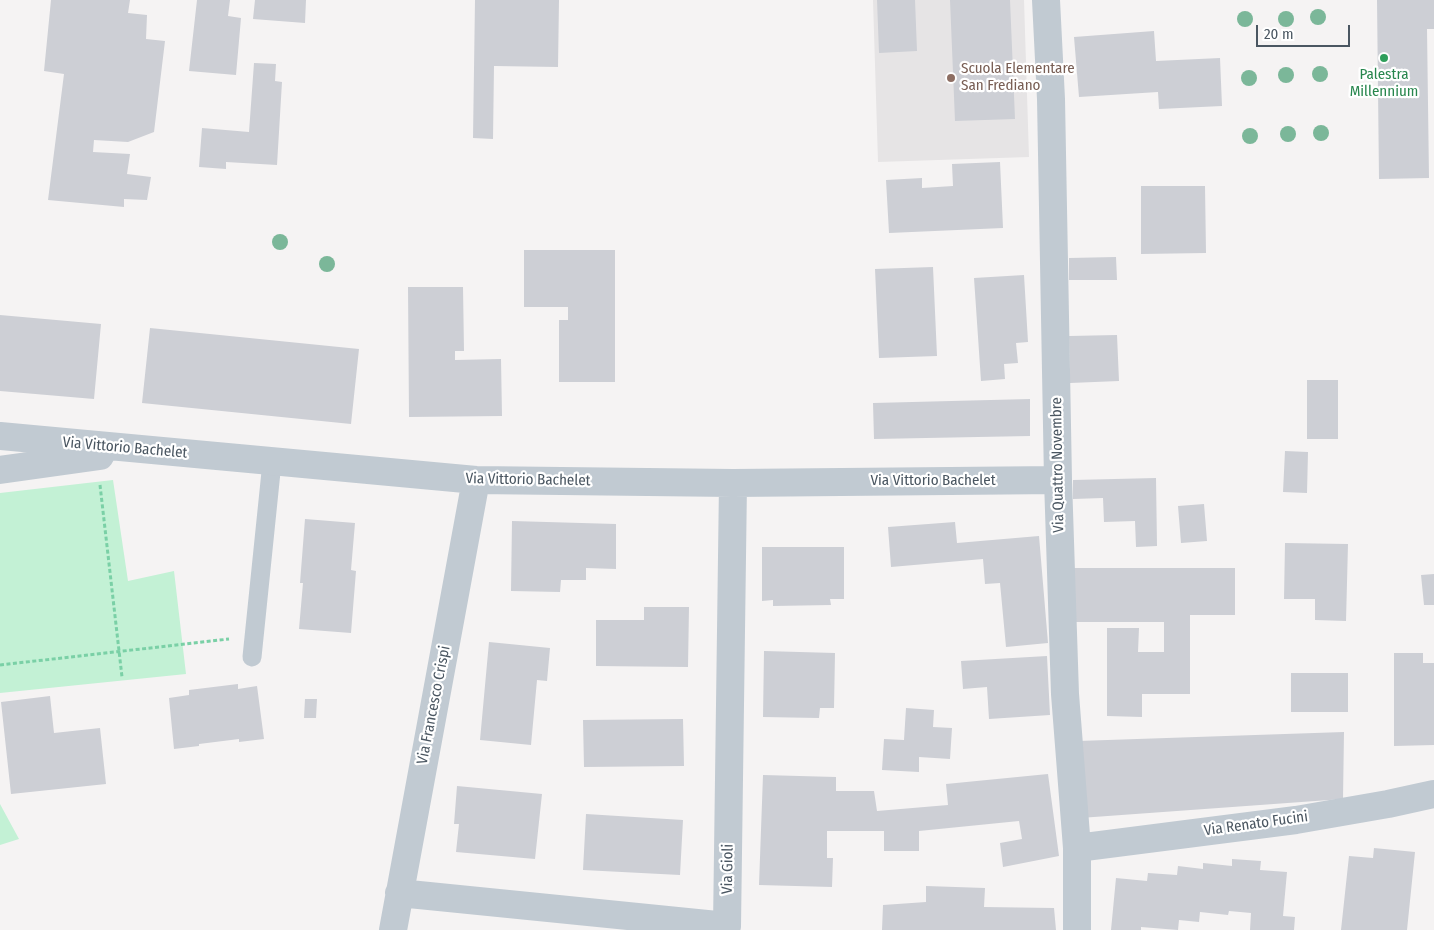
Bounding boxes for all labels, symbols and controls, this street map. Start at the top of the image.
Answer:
scale bar [1259,15,1353,47]
text: 20 m [1264,25,1294,43]
marker: Palestra Millennium [1378,52,1390,64]
place label: Scuola Elementare San Frediano [961,60,1075,95]
place label: Palestra Millennium [1350,66,1418,101]
marker: Scuola Elementare San Frediano [945,72,957,84]
street label: Via Quattro Novembre [1048,397,1068,533]
street label: Via Vittorio Bachelet [62,434,188,462]
street label: Via Vittorio Bachelet [465,470,591,490]
street label: Via Vittorio Bachelet [870,472,996,490]
street label: Via Francesco Crispi [414,644,454,766]
street label: Via Renato Fucini [1203,808,1309,840]
street label: Via Gioli [719,844,737,894]

